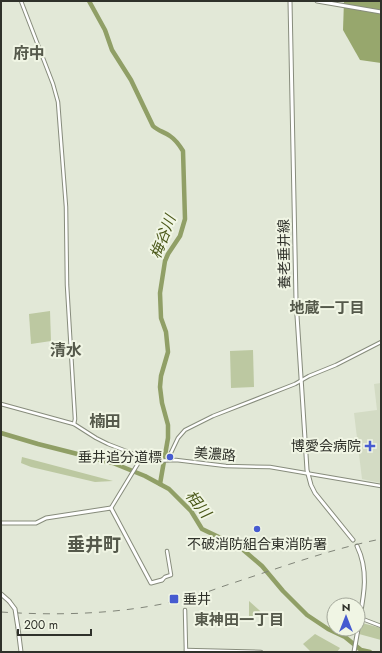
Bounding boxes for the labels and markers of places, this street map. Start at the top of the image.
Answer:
place label: 博愛会病院 [291,436,361,456]
marker: 博愛会病院 [364,440,376,452]
place label: 垂井追分道標 [78,447,162,467]
marker: 垂井追分道標 [165,452,175,462]
marker: 不破消防組合東消防署 [252,524,262,534]
place label: 不破消防組合東消防署 [187,534,327,554]
place label: 垂井 [183,589,211,609]
marker: 垂井 [168,593,180,605]

